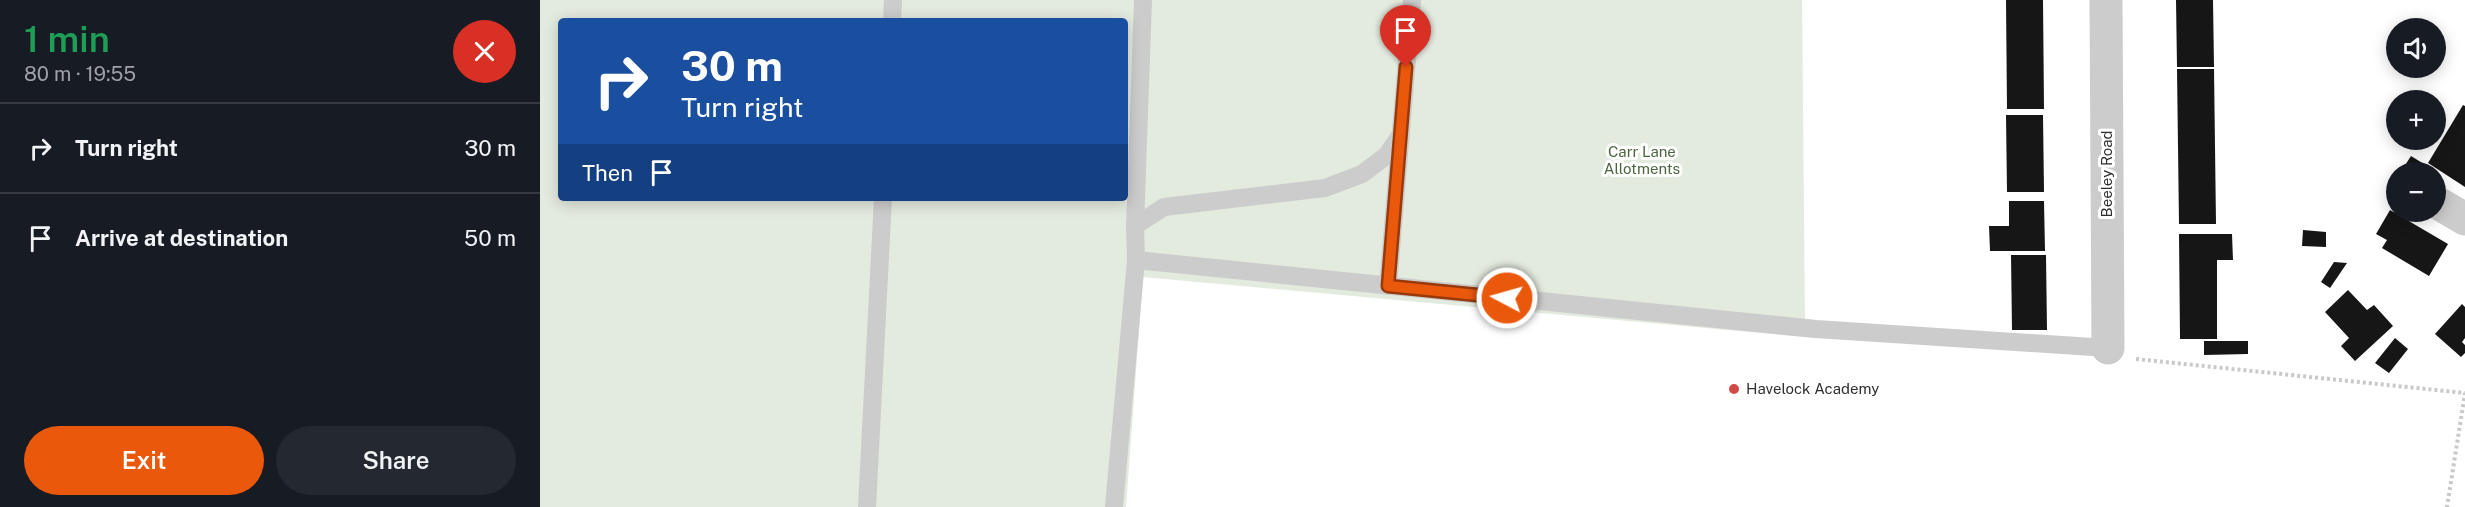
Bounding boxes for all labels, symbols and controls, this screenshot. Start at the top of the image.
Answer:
pin [1380,5,1431,67]
icon: arrive [1389,14,1422,47]
text: 1 min [24,18,110,60]
map controls [2386,18,2446,222]
button: sound [2386,18,2446,78]
button: close [453,20,516,83]
text: 30 m [681,41,783,90]
icon: right [582,42,660,120]
text: 80 m · 19:55 [24,62,136,86]
button: + [2386,90,2446,150]
text: Turn right [681,91,804,123]
street label: Beeley Road [2098,131,2115,217]
icon: right [24,132,57,165]
text: Turn right [75,135,178,161]
text: 30 m [464,135,516,161]
park label: Carr Lane Allotments [1604,143,1680,177]
icon: arrive [645,156,678,189]
text: Then [582,160,633,186]
button: − [2386,162,2446,222]
icon: arrive [24,222,57,255]
text: Arrive at destination [75,225,288,251]
text: 50 m [464,225,516,251]
position arrow [1475,266,1539,330]
place label: Havelock Academy [1746,380,1879,397]
marker: Havelock Academy [1727,382,1741,396]
button: Exit [24,426,264,495]
button: Share [276,426,516,495]

